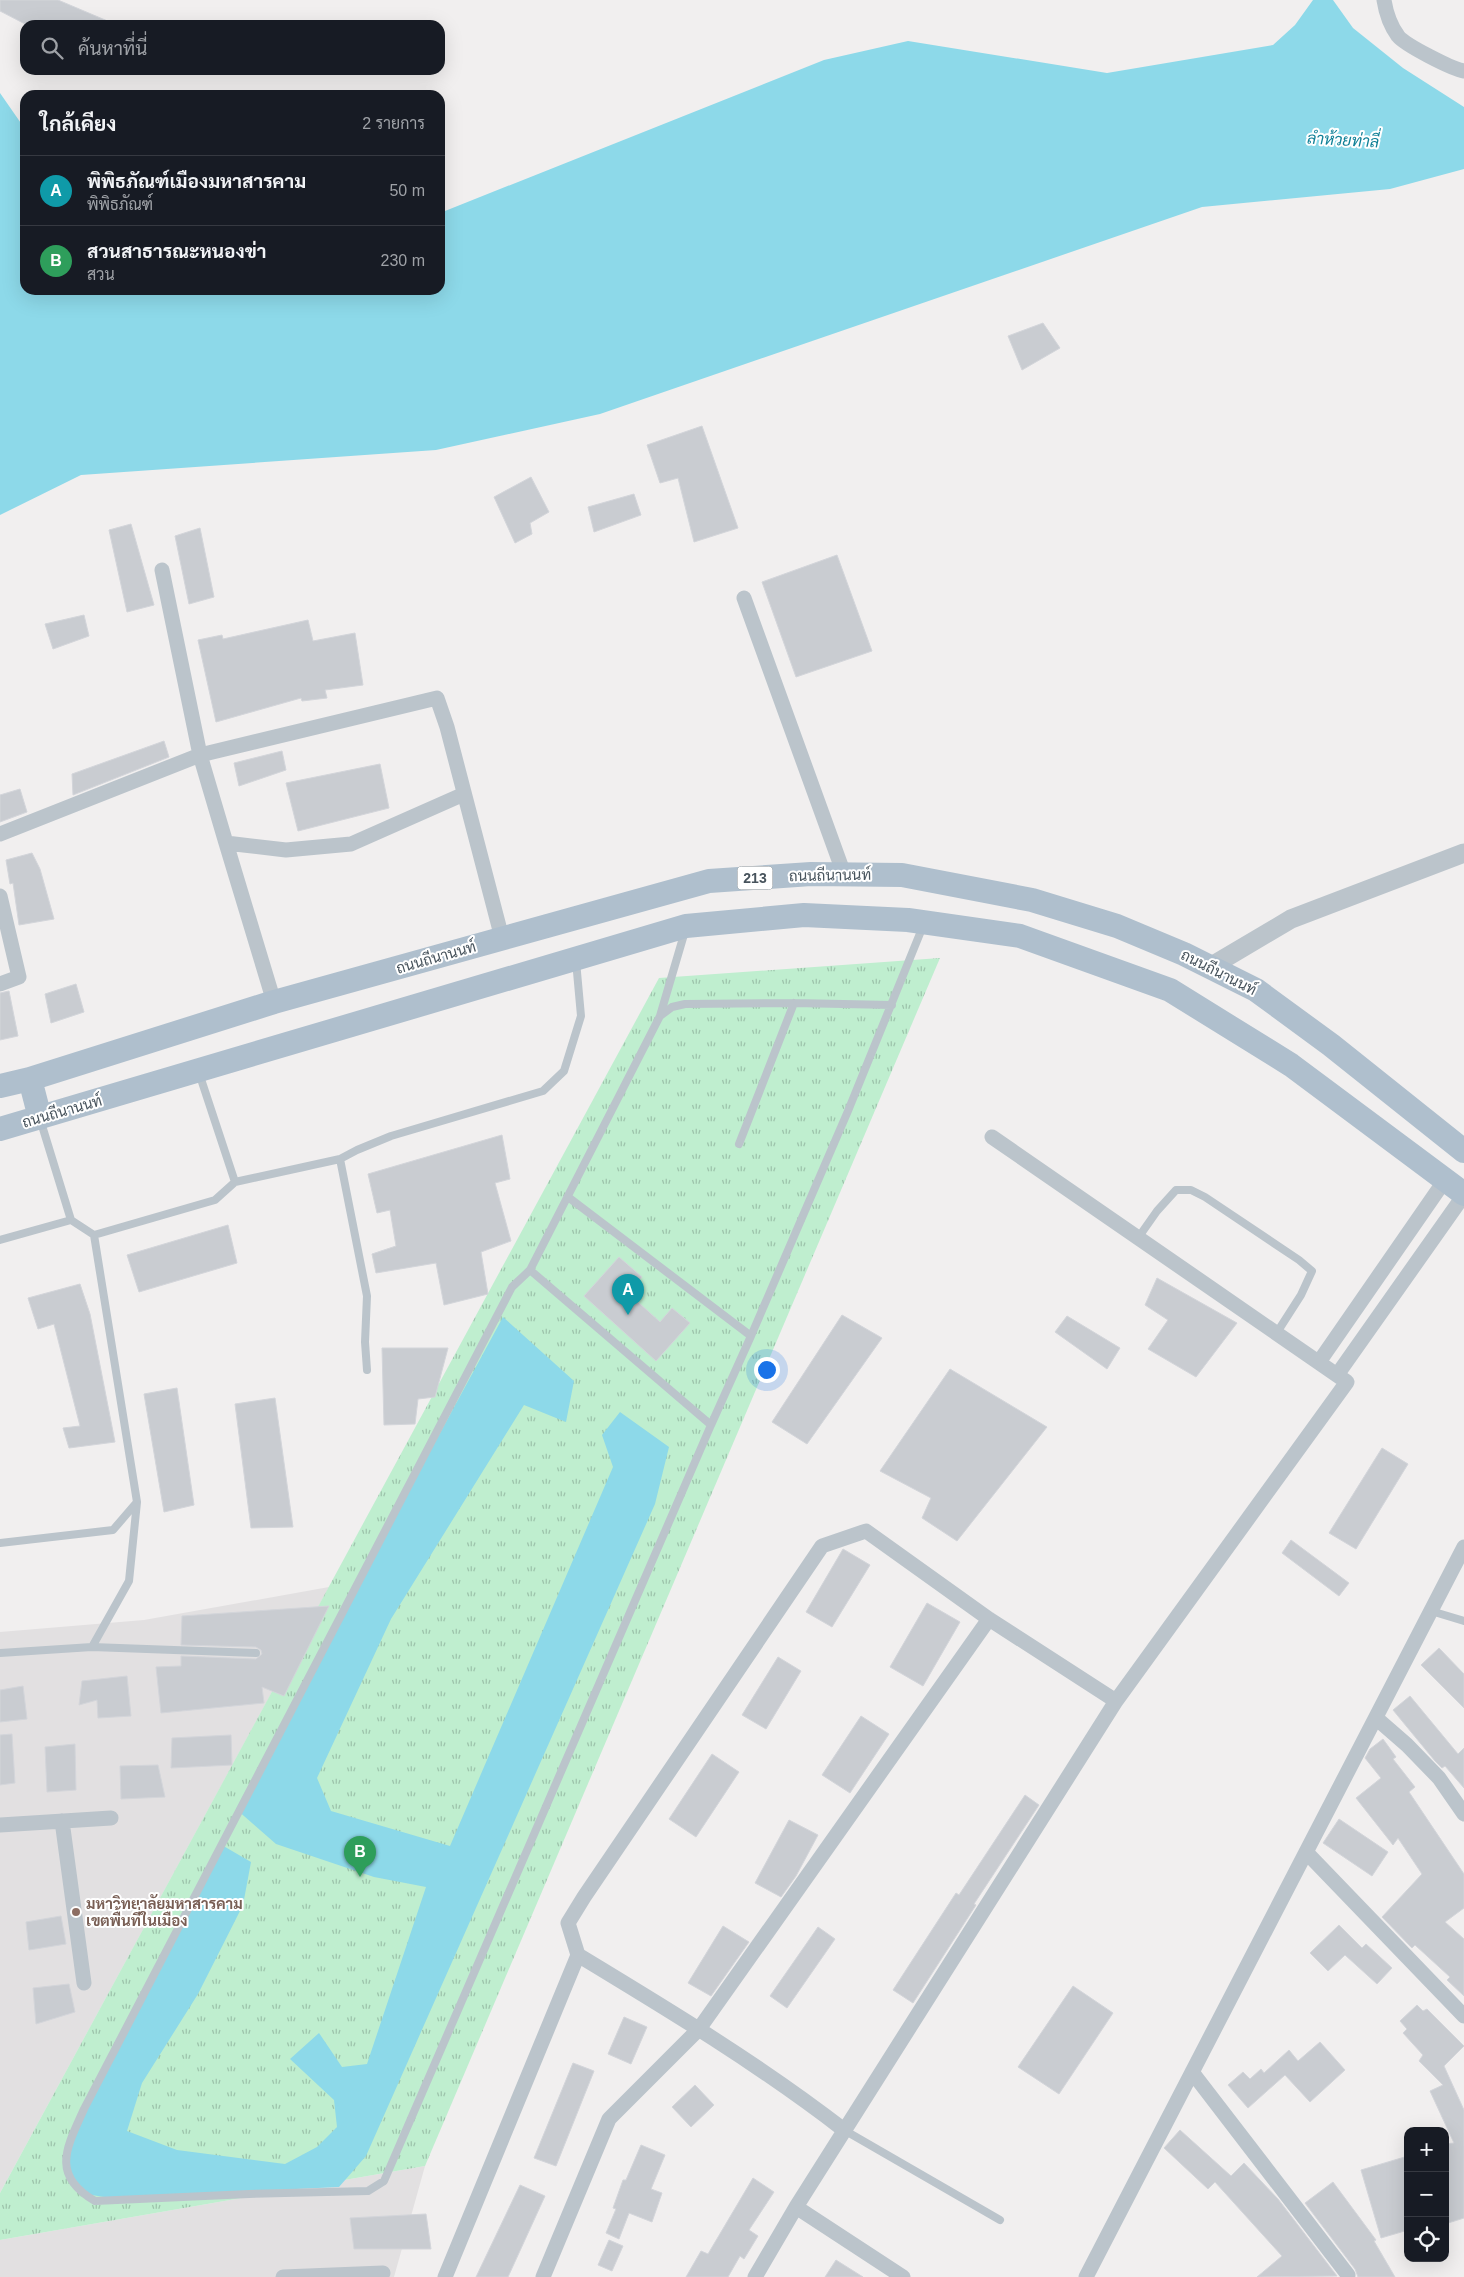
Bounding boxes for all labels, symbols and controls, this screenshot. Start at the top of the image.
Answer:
search box [20,20,445,75]
icon: search [38,34,66,62]
text: ค้นหาที่นี่ [78,38,147,59]
text: ใกล้เคียง [40,112,116,135]
text: 2 รายการ [362,115,425,132]
water label: ลำห้วยท่าลี่ [1307,124,1382,150]
text: พิพิธภัณฑ์เมืองมหาสารคาม [87,171,306,192]
text: A [50,182,62,199]
text: 50 m [389,182,425,199]
text: พิพิธภัณฑ์ [87,196,153,213]
text: สวนสาธารณะหนองข่า [87,241,266,262]
text: B [50,252,62,269]
text: 230 m [381,252,425,269]
text: สวน [87,266,115,283]
street label: ถนนถีนานนท์ [789,865,871,884]
road number: 213 [738,866,772,890]
street label: ถนนถีนานนท์ [394,937,478,977]
street label: ถนนถีนานนท์ [1178,945,1260,998]
street label: ถนนถีนานนท์ [20,1091,104,1131]
pin: A [612,1274,644,1315]
your location [754,1357,780,1383]
pin: B [344,1836,376,1877]
place label: มหาวิทยาลัยมหาสารคาม เขตพื้นที่ในเมือง [86,1894,243,1929]
marker: มหาวิทยาลัยมหาสารคาม เขตพื้นที่ในเมือง [70,1906,82,1918]
map controls [1404,2127,1449,2262]
button: + [1404,2127,1449,2172]
button: − [1404,2172,1449,2217]
button: locate [1404,2217,1449,2262]

